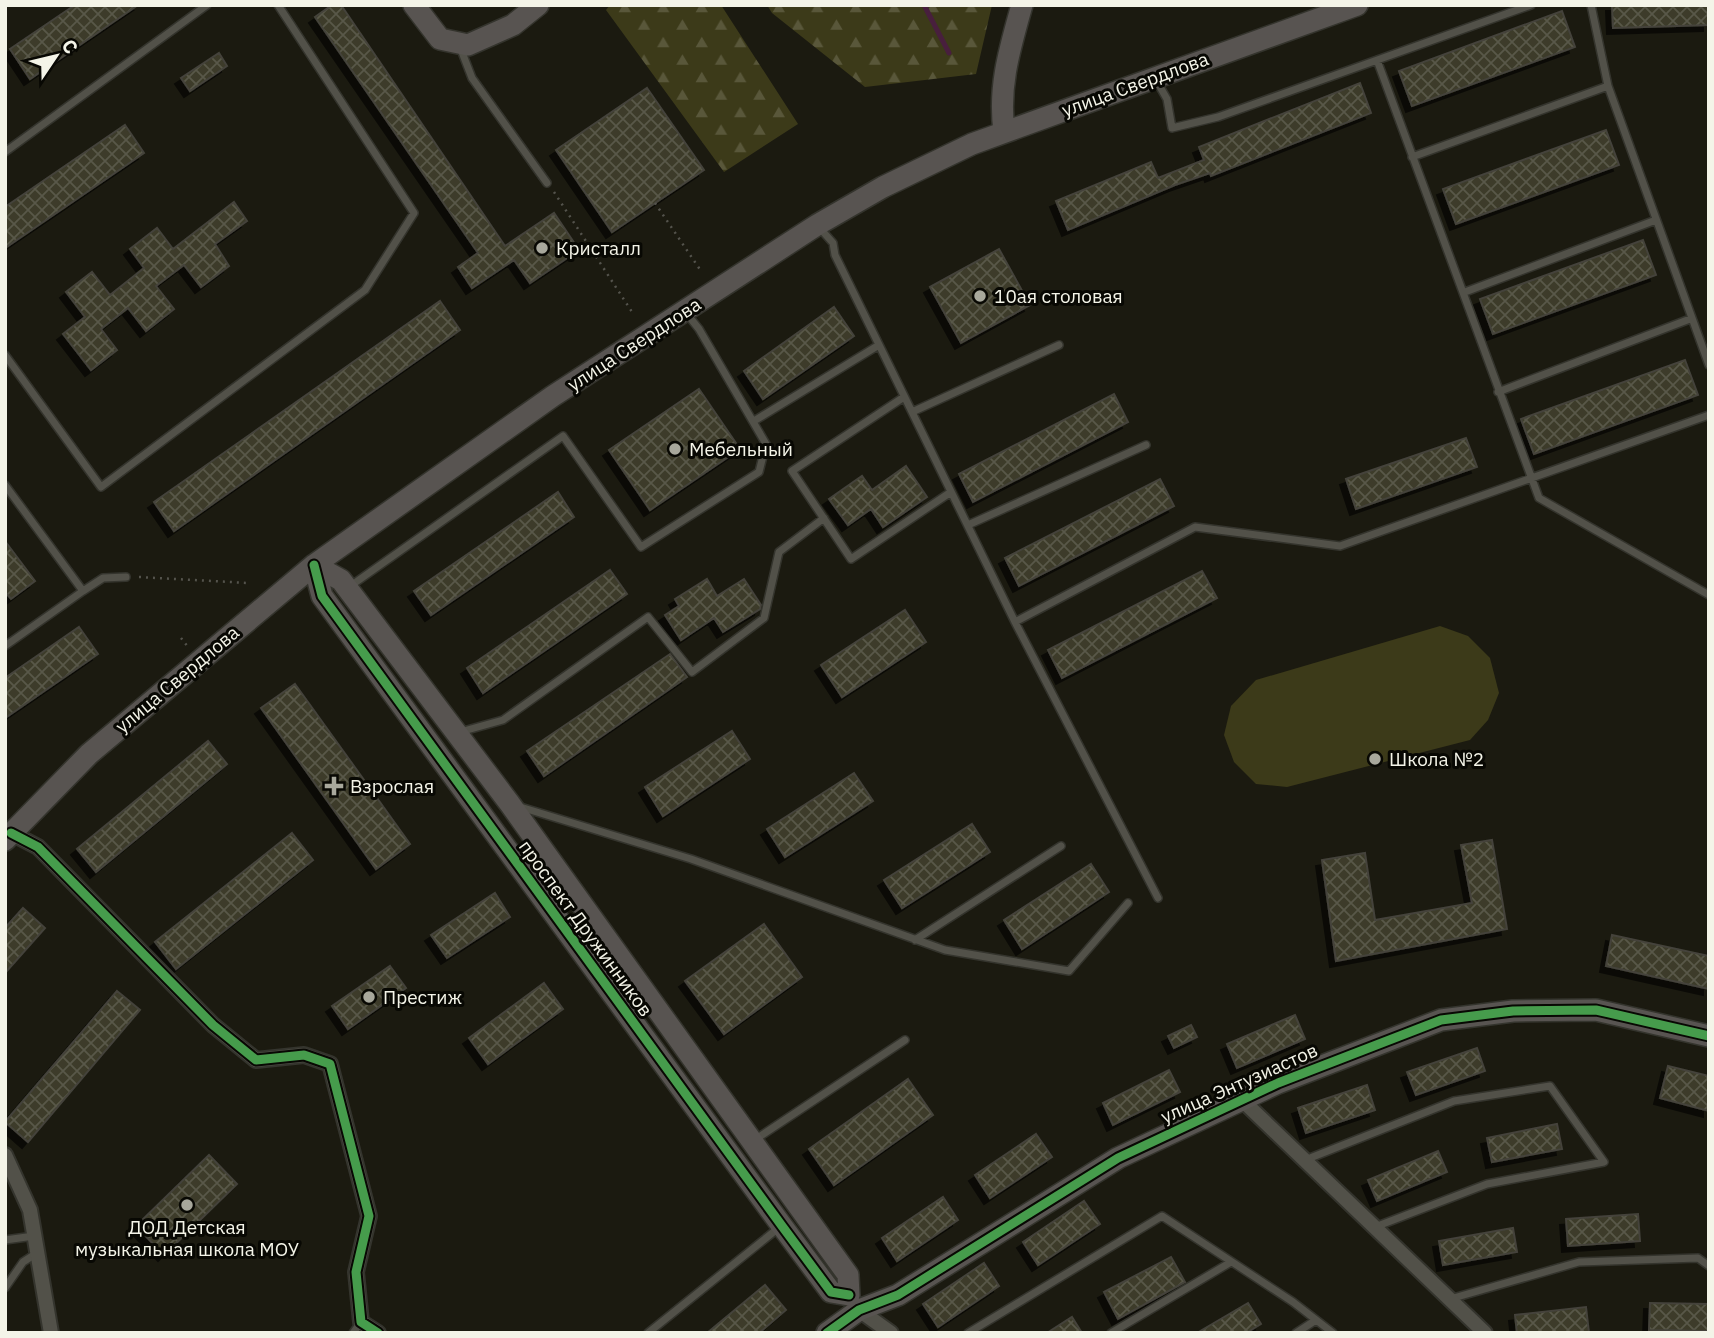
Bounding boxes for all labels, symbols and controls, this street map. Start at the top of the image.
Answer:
north arrow [21,21,91,91]
text: С [57,34,83,58]
street label: улица Свердлова [1058,46,1212,122]
place label: Кристалл [556,236,641,260]
marker: Кристалл [534,240,550,256]
place label: 10ая столовая [994,284,1123,308]
marker: 10ая столовая [972,288,988,304]
street label: улица Свердлова [563,292,705,396]
place label: Мебельный [689,437,793,461]
marker: Мебельный [667,441,683,457]
street label: улица Свердлова [110,620,244,738]
place label: Школа №2 [1389,747,1484,771]
marker: Школа №2 [1367,751,1383,767]
place label: Взрослая [350,774,434,798]
marker: Взрослая [324,776,344,796]
street label: проспект Дружинников [514,835,658,1021]
place label: Престиж [383,985,462,1009]
marker: Престиж [361,989,377,1005]
street label: улица Энтузиастов [1157,1038,1321,1128]
marker: ДОД Детская музыкальная школа МОУ [179,1197,195,1213]
place label: ДОД Детская музыкальная школа МОУ [75,1215,299,1261]

